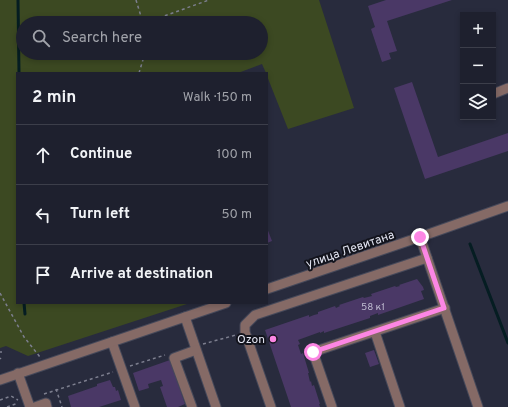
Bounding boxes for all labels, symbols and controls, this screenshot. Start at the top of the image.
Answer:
map controls [460,12,496,120]
button: + [460,12,496,48]
search box [16,16,268,60]
icon: search [30,27,52,49]
text: Search here [62,29,142,48]
button: − [460,48,496,84]
button: layers [460,84,496,120]
text: 2 min [32,87,76,109]
text: Walk · 150 m [183,90,252,106]
icon: ahead [32,144,54,166]
text: Continue [70,145,132,164]
text: 100 m [216,147,252,163]
icon: left [32,204,54,226]
text: Turn left [70,205,130,224]
text: 50 m [222,207,252,223]
street label: улица Левитана [304,227,397,273]
route end [411,228,429,246]
icon: arrive [32,264,54,286]
text: Arrive at destination [70,265,213,284]
house number: 58 к1 [361,301,385,314]
place label: Ozon [237,332,265,348]
marker: Ozon [268,334,278,344]
route start [304,343,322,361]

